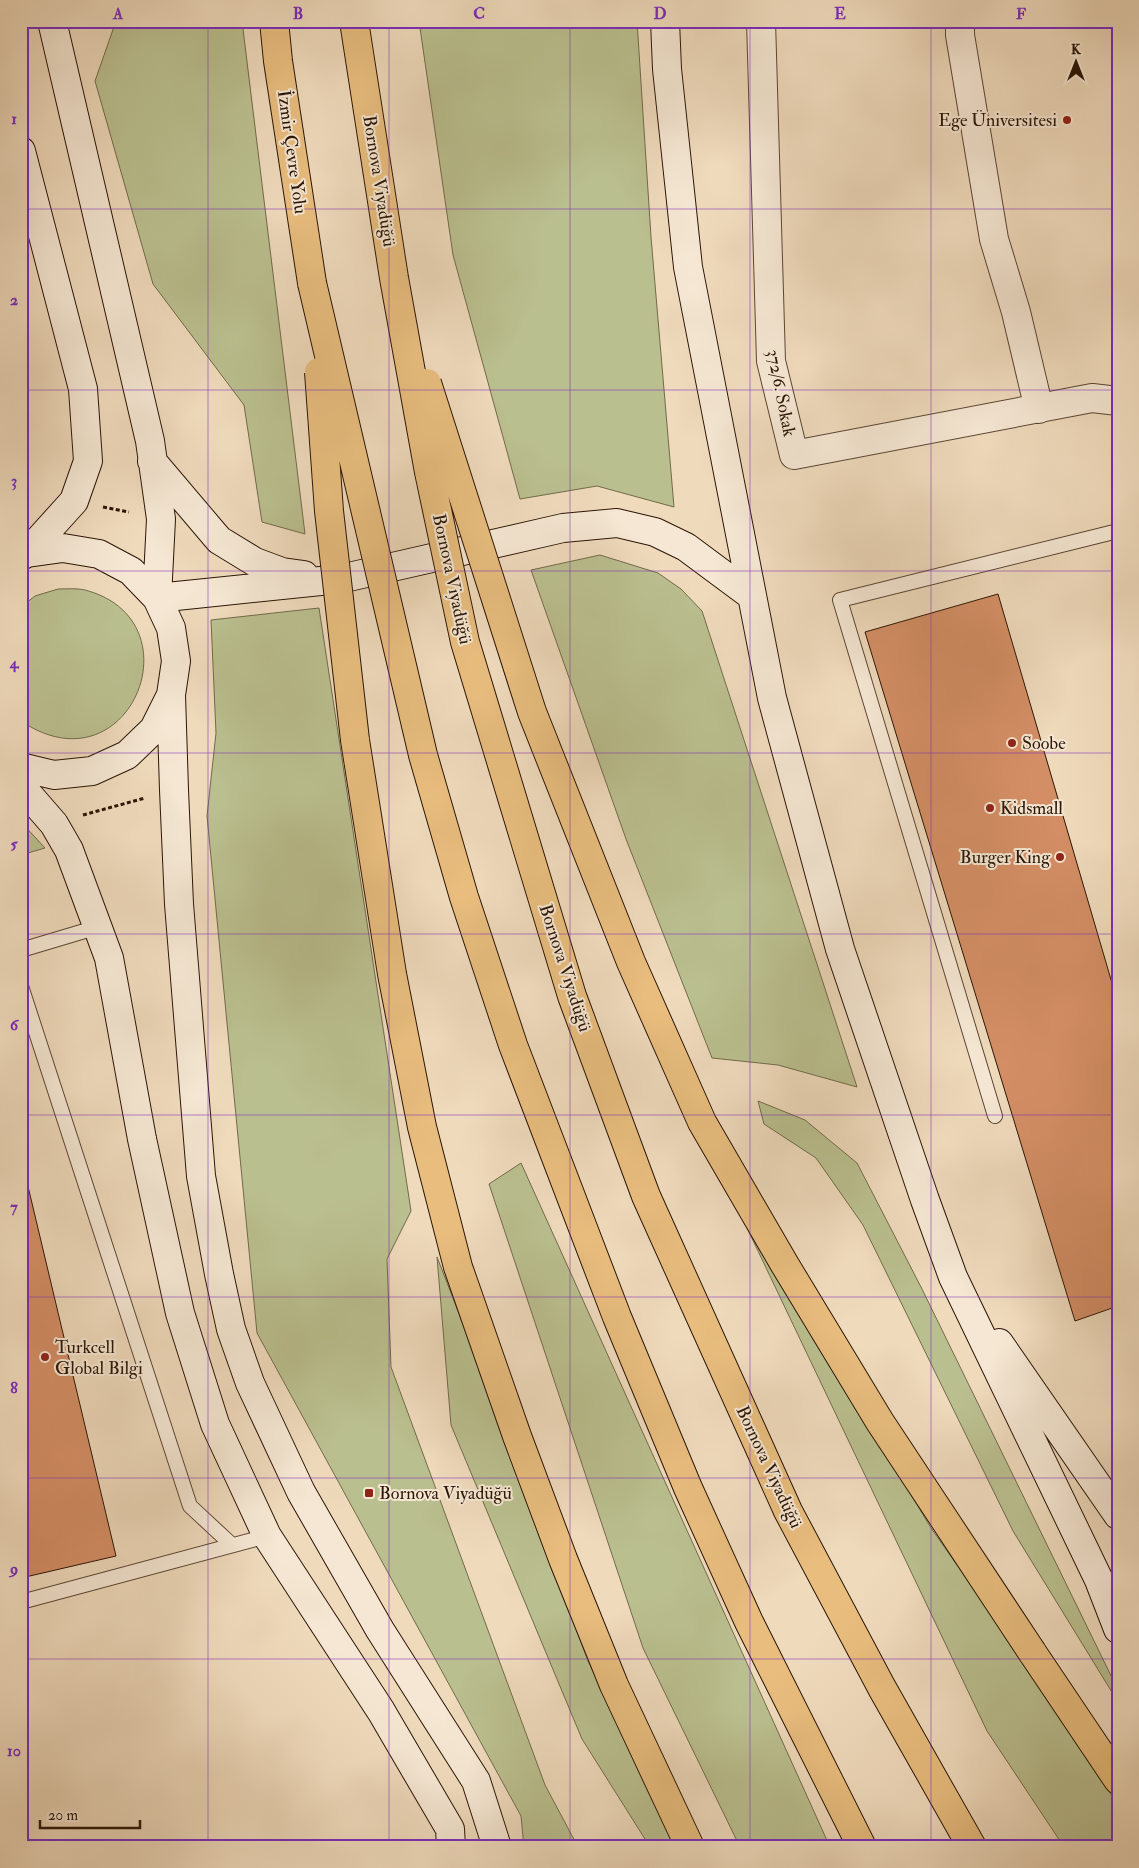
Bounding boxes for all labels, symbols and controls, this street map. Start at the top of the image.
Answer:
text: A [112,4,124,24]
text: B [293,4,303,24]
text: C [473,4,485,24]
text: D [653,4,667,24]
text: E [834,4,846,24]
text: F [1016,4,1026,24]
north arrow [1052,38,1102,88]
text: K [1071,41,1082,58]
street label: İzmir Çevre Yolu [272,89,312,215]
text: 1 [11,109,17,129]
place label: Ege Üniversitesi [938,109,1057,132]
street label: Bornova Viyadüğü [357,114,401,248]
marker: Ege Üniversitesi [1061,114,1073,126]
text: 2 [10,290,18,310]
street label: 372/6. Sokak [761,347,801,439]
text: 3 [11,471,17,491]
street label: Bornova Viyadüğü [427,512,477,646]
text: 4 [9,653,20,673]
place label: Soobe [1022,732,1066,755]
marker: Soobe [1006,737,1018,749]
place label: Kidsmall [1000,797,1063,820]
marker: Kidsmall [984,802,996,814]
text: 5 [10,834,18,854]
place label: Burger King [960,846,1051,869]
marker: Burger King [1054,851,1066,863]
street label: Bornova Viyadüğü [534,901,596,1035]
text: 6 [10,1015,20,1035]
text: 7 [10,1197,18,1217]
place label: Turkcell Global Bilgi [55,1336,143,1380]
marker: Turkcell Global Bilgi [39,1351,51,1363]
text: 8 [10,1378,18,1398]
street label: Bornova Viyadüğü [731,1402,807,1532]
place label: Bornova Viyadüğü [379,1482,512,1505]
marker: Bornova Viyadüğü [363,1487,375,1499]
text: 9 [8,1559,18,1579]
text: 10 [7,1741,21,1761]
scale bar [40,1798,140,1830]
text: 20 m [48,1806,78,1825]

